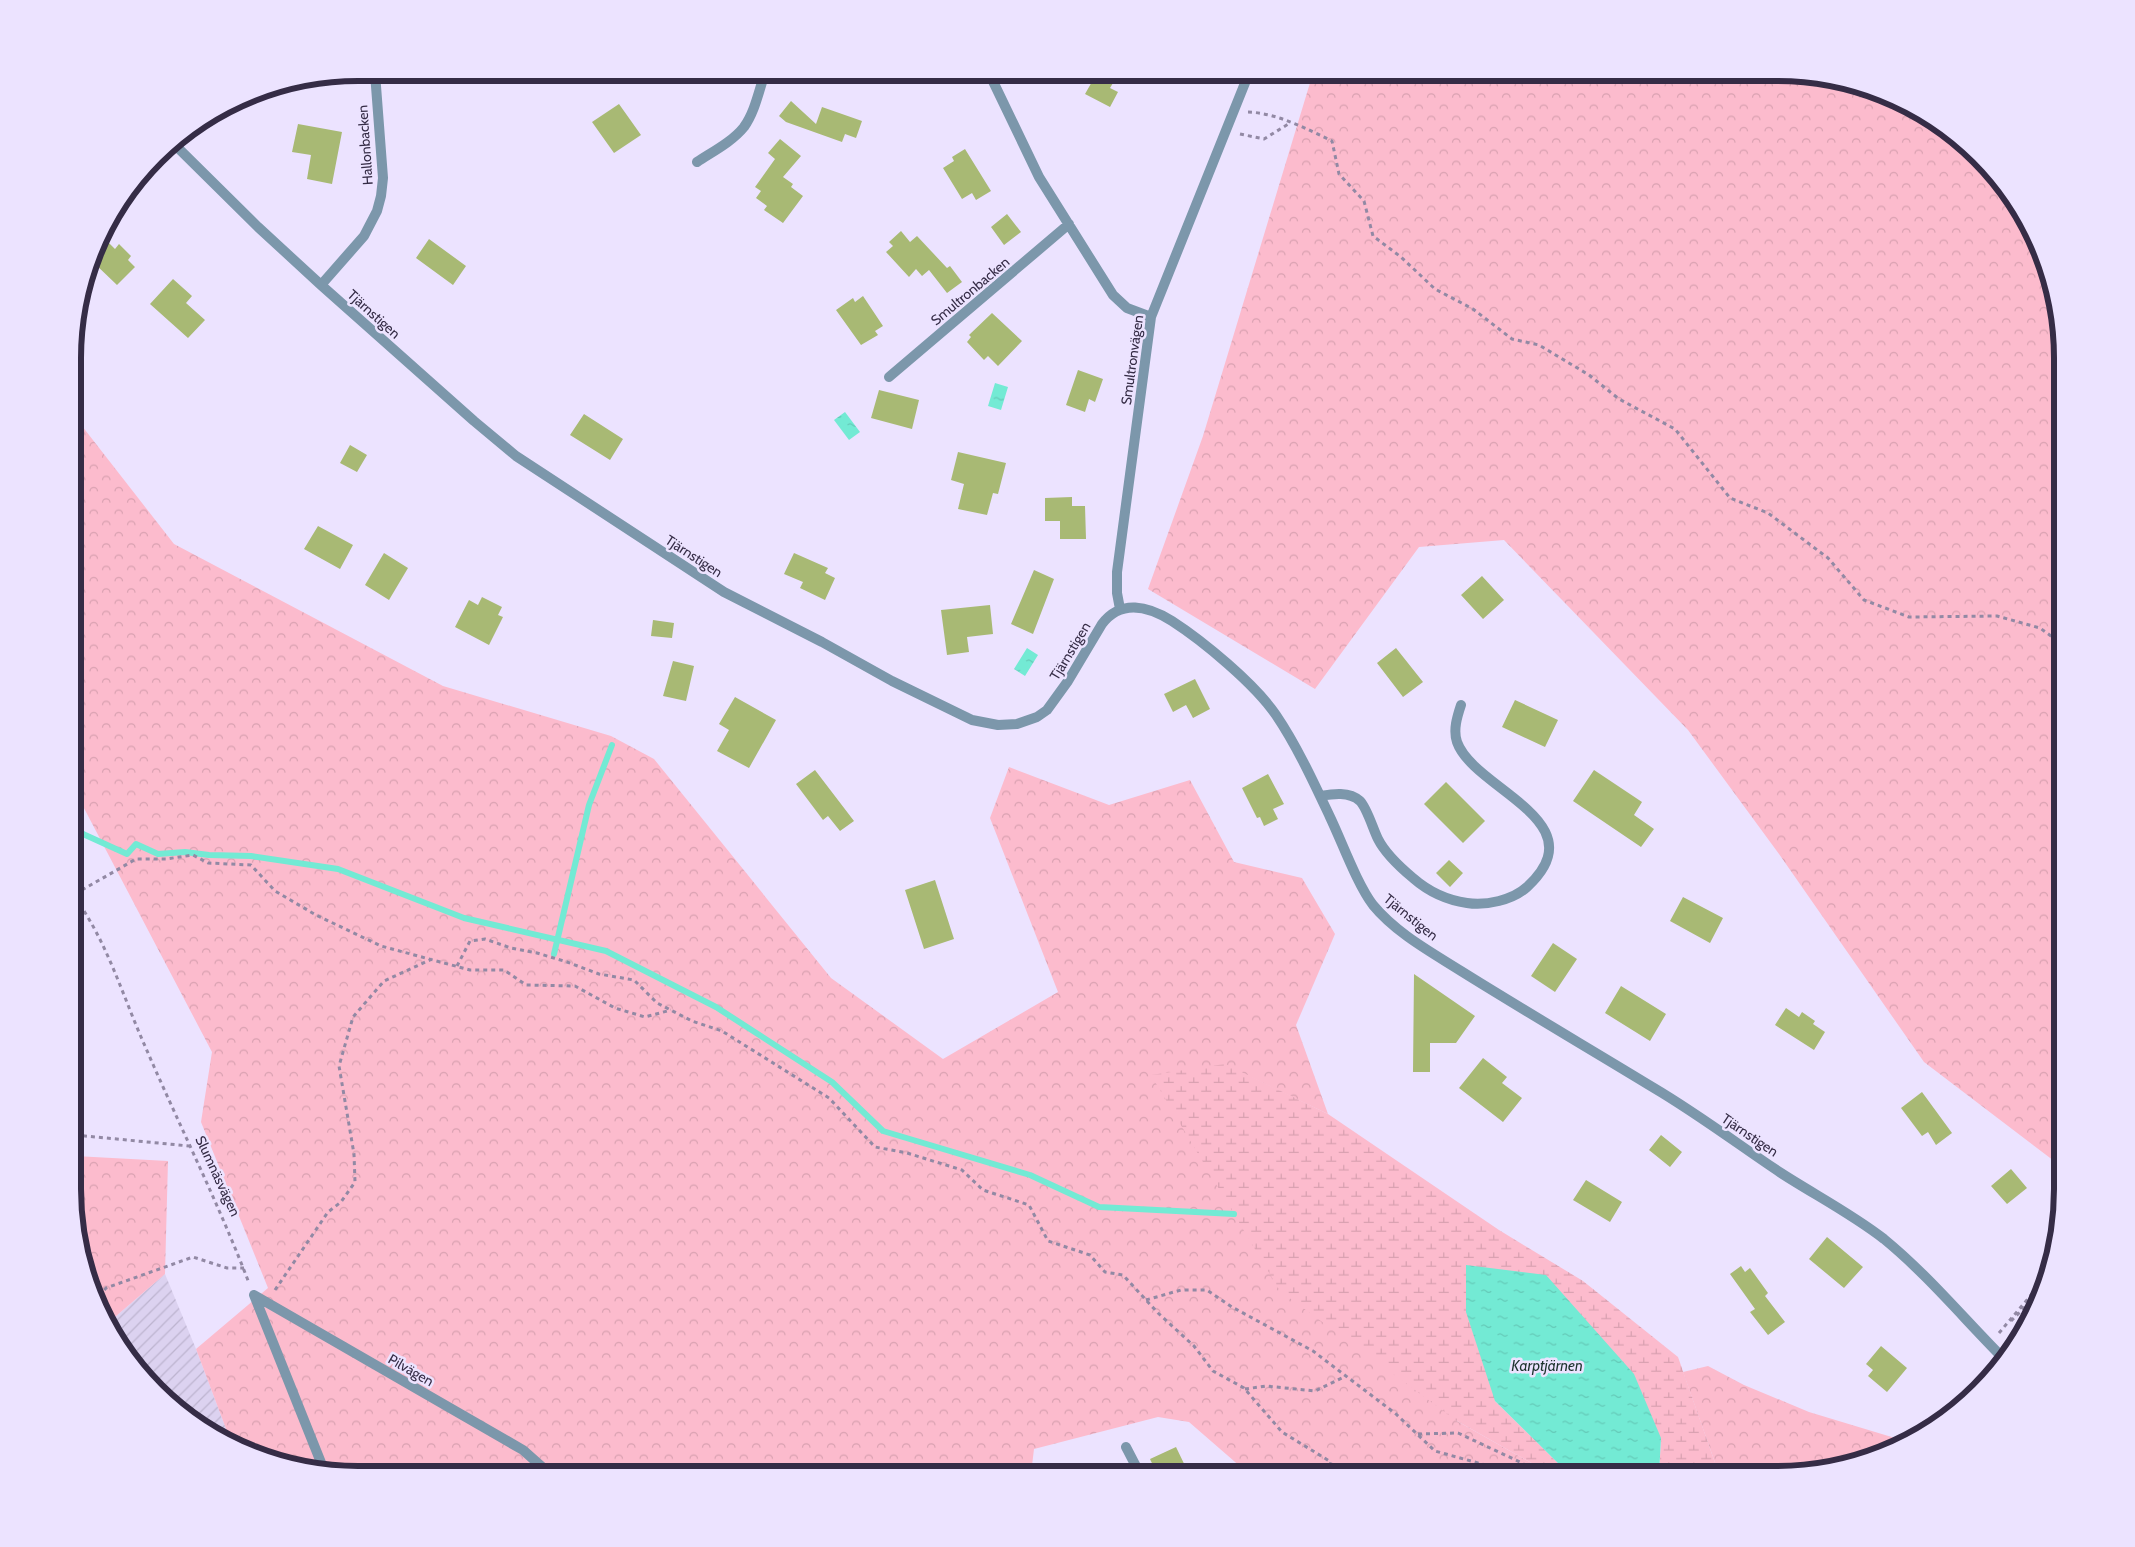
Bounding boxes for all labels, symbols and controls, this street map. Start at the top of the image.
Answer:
street label: Hallonbacken [353,104,377,186]
street label: Smultronbacken [927,253,1013,329]
street label: Tjärnstigen [344,286,404,342]
street label: Smultronvägen [1117,314,1147,406]
street label: Tjärnstigen [662,531,726,581]
street label: Tjärnstigen [1046,618,1094,683]
street label: Tjärnstigen [1380,890,1442,944]
street label: Tjärnstigen [1718,1109,1782,1161]
street label: Slumnäsvägen [191,1133,245,1219]
street label: Pilvägen [385,1350,437,1390]
water label: Karptjärnen [1511,1357,1583,1375]

